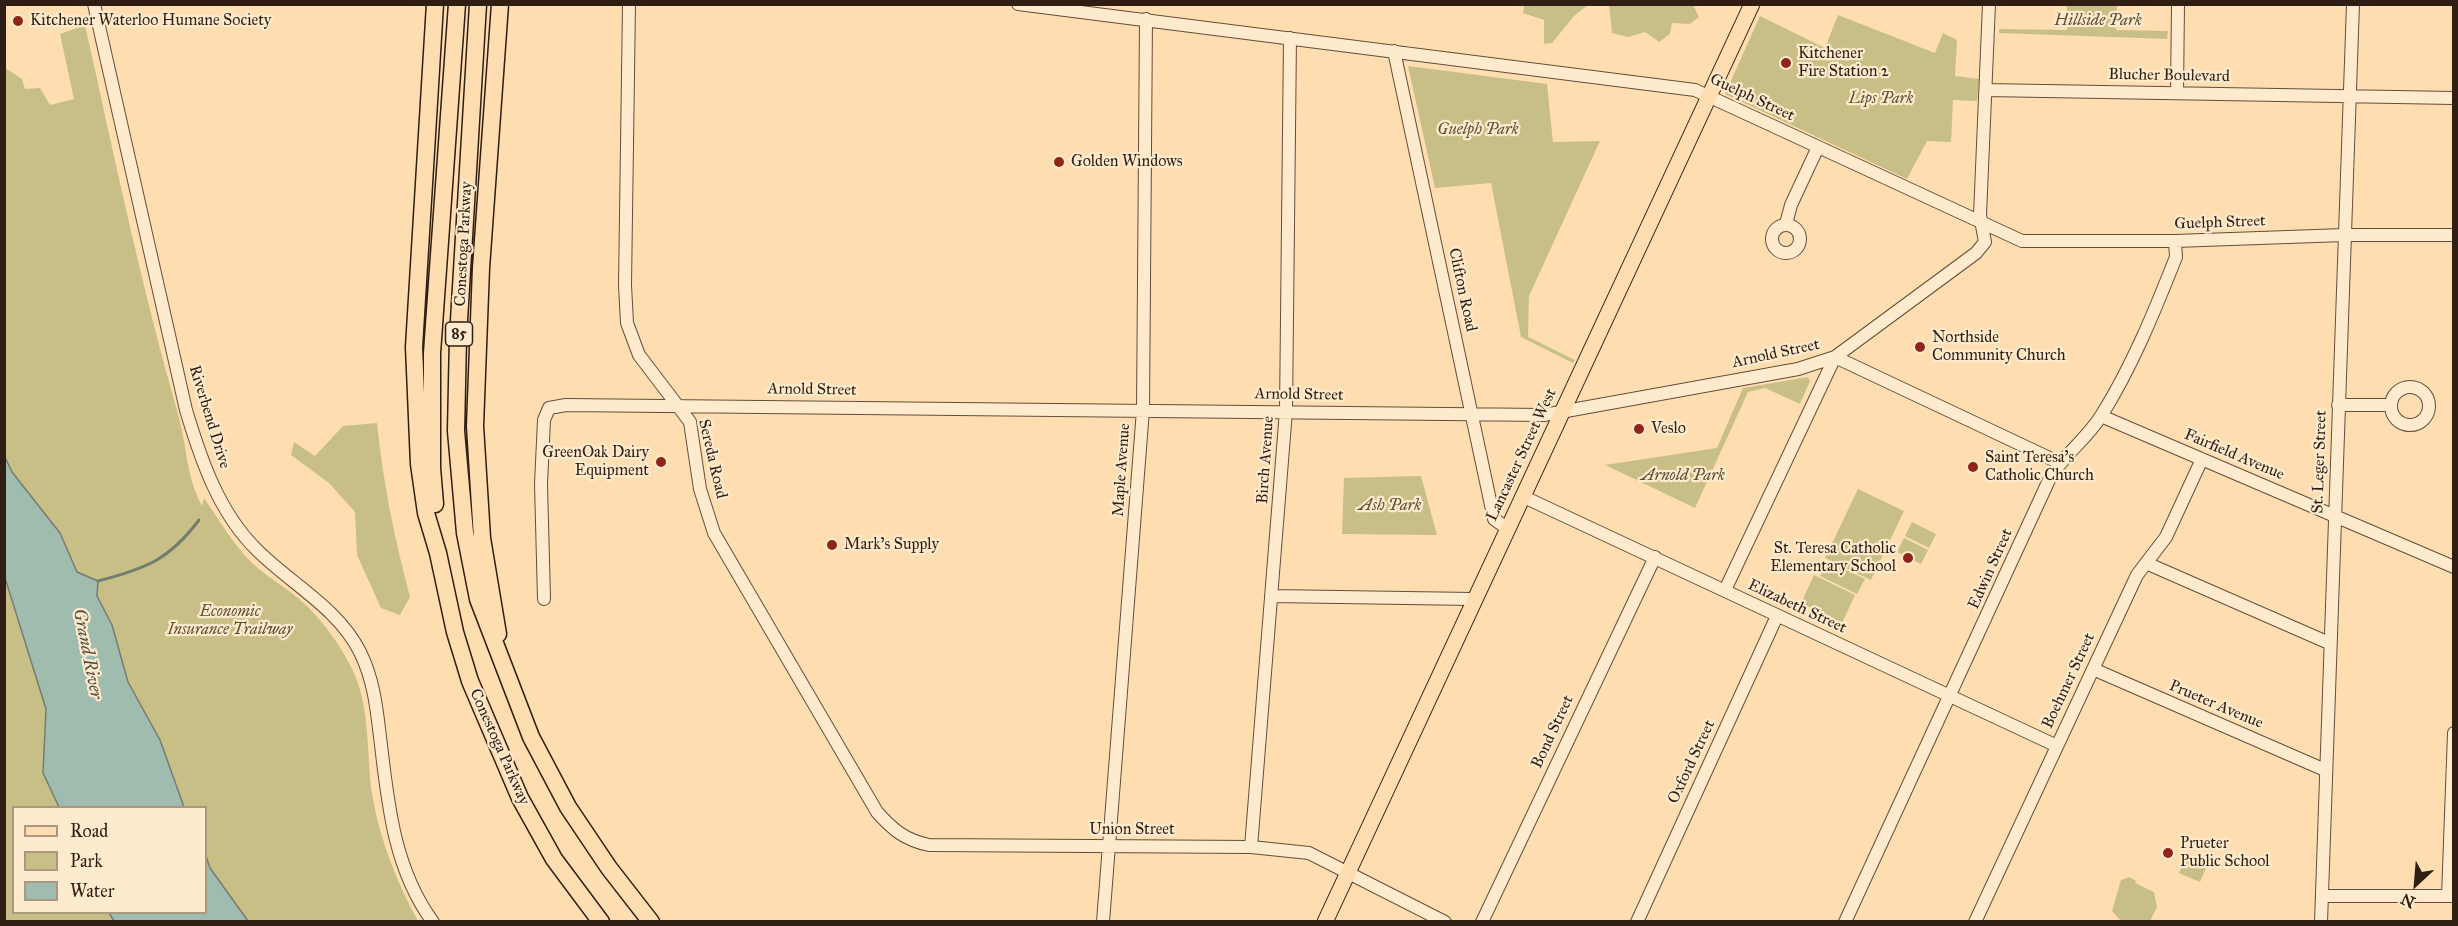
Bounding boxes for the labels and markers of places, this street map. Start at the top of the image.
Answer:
place label: Kitchener Waterloo Humane Society [30,11,271,31]
marker: Kitchener Waterloo Humane Society [11,14,25,28]
place label: Kitchener Fire Station 2 [1798,44,1889,82]
marker: Kitchener Fire Station 2 [1779,56,1793,70]
place label: Golden Windows [1071,152,1183,172]
marker: Golden Windows [1052,155,1066,169]
place label: Northside Community Church [1932,328,2066,366]
marker: Northside Community Church [1913,340,1927,354]
place label: Veslo [1651,419,1686,439]
marker: Veslo [1632,422,1646,436]
place label: GreenOak Dairy Equipment [542,443,649,481]
place label: Saint Teresa's Catholic Church [1985,448,2094,486]
marker: GreenOak Dairy Equipment [654,455,668,469]
marker: Saint Teresa's Catholic Church [1966,460,1980,474]
place label: Mark's Supply [844,535,939,555]
marker: Mark's Supply [825,538,839,552]
place label: St. Teresa Catholic Elementary School [1770,539,1896,577]
marker: St. Teresa Catholic Elementary School [1901,551,1915,565]
place label: Prueter Public School [2180,834,2270,872]
marker: Prueter Public School [2161,846,2175,860]

